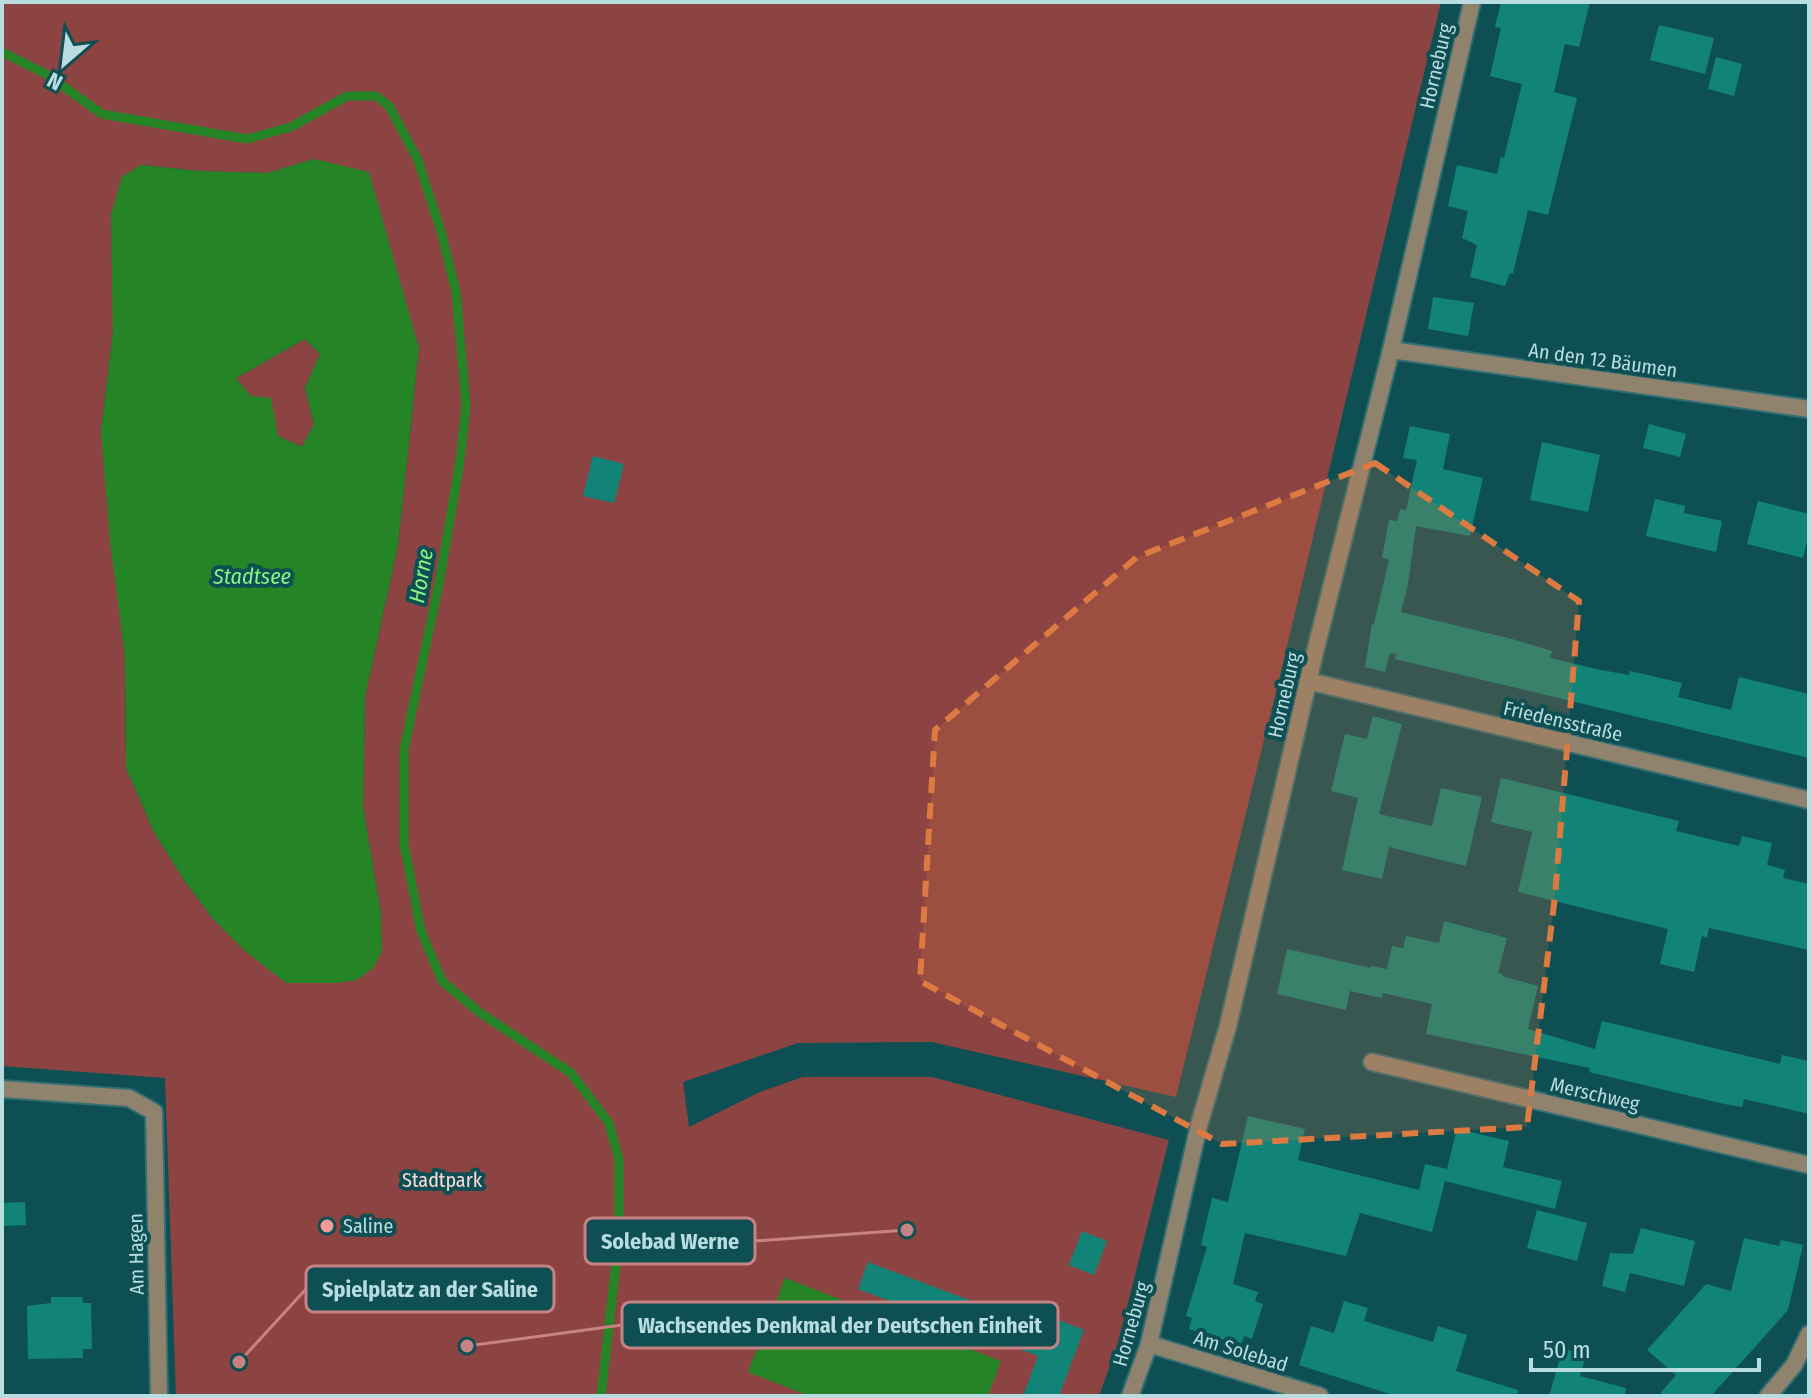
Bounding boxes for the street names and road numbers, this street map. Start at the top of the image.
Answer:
street label: Horneburg [1414,20,1458,111]
street label: An den 12 Bäumen [1527,338,1679,382]
street label: Horneburg [1262,649,1306,740]
street label: Friedensstraße [1501,696,1625,746]
street label: Merschweg [1548,1072,1643,1116]
street label: Am Hagen [123,1213,149,1295]
street label: Horneburg [1107,1278,1155,1369]
street label: Am Solebad [1191,1325,1291,1377]

